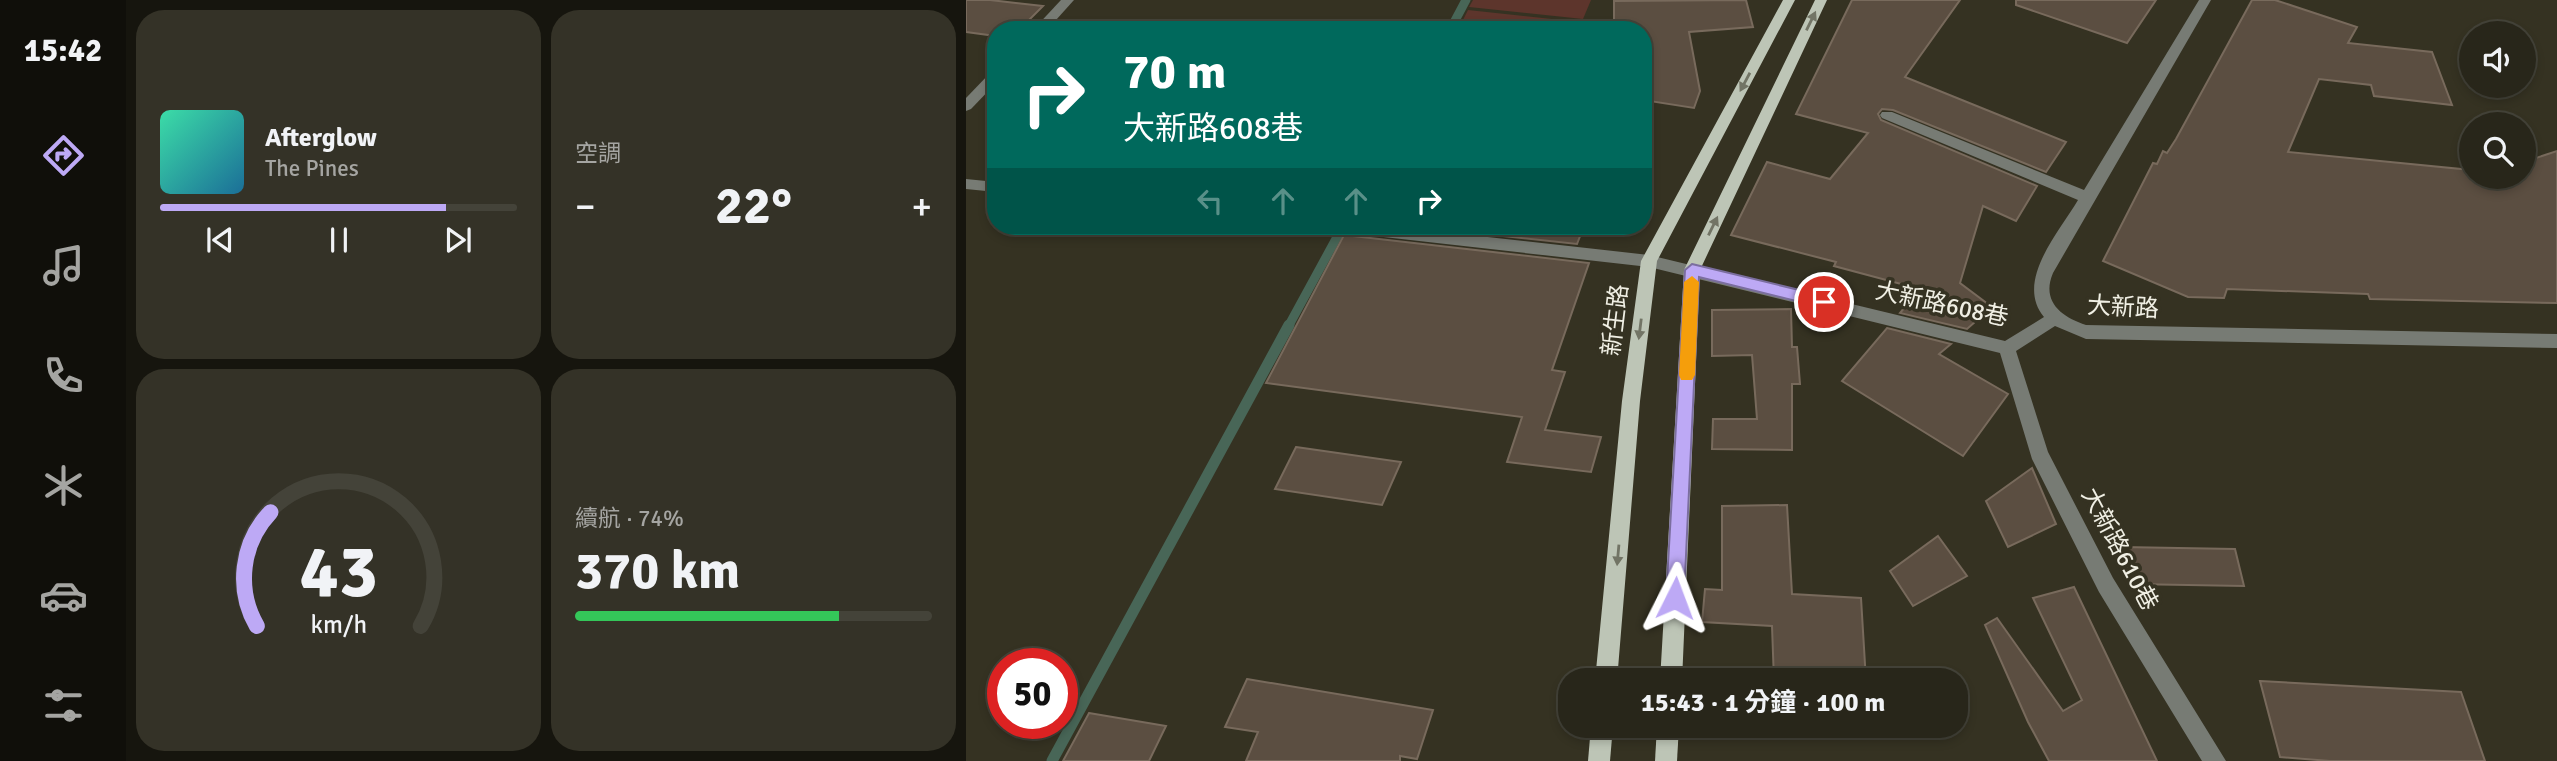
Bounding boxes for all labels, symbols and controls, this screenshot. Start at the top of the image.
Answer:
one-way arrow [1806,10,1817,31]
map controls [2459,21,2536,189]
button: sound [2459,21,2536,98]
text: 15:42 [24,31,102,70]
text: 70 m [1123,42,1226,102]
icon: right [1008,49,1099,140]
one-way arrow [1740,72,1752,92]
text: 大新路608巷 [1123,109,1303,148]
button: search [2459,112,2536,189]
text: Afterglow [265,122,377,154]
icon: directions [39,131,88,180]
text: 空調 [575,139,621,168]
text: The Pines [265,154,359,183]
text: 22° [715,174,792,238]
icon: left [1191,182,1229,220]
icon: ahead [1264,182,1302,220]
icon: ahead [1337,182,1375,220]
icon: right [1410,182,1448,220]
text: − [575,183,596,230]
text: + [911,183,932,230]
one-way arrow [1707,216,1719,236]
icon: previous [201,221,239,259]
icon: pause [320,221,358,259]
icon: next [439,221,477,259]
icon: music [39,241,88,290]
pin [1794,272,1854,332]
street label: 大新路608巷 [1873,275,2011,333]
street label: 新生路 [1596,282,1634,358]
icon: arrive [1805,283,1843,321]
street label: 大新路 [2086,290,2160,324]
one-way arrow [1635,318,1646,340]
icon: phone [39,351,88,400]
icon: climate [39,461,88,510]
street label: 大新路610巷 [2075,482,2165,616]
text: 續航 · 74% [575,504,684,533]
text: 43 [299,528,378,617]
text: 370 km [575,539,740,603]
one-way arrow [1612,544,1623,566]
position arrow [1638,561,1712,635]
icon: car [39,571,88,620]
text: km/h [310,609,367,640]
speed limit sign: 50 [987,648,1078,739]
icon: filters [39,681,88,730]
text: 15:43 · 1 分鐘 · 100 m [1641,687,1885,719]

